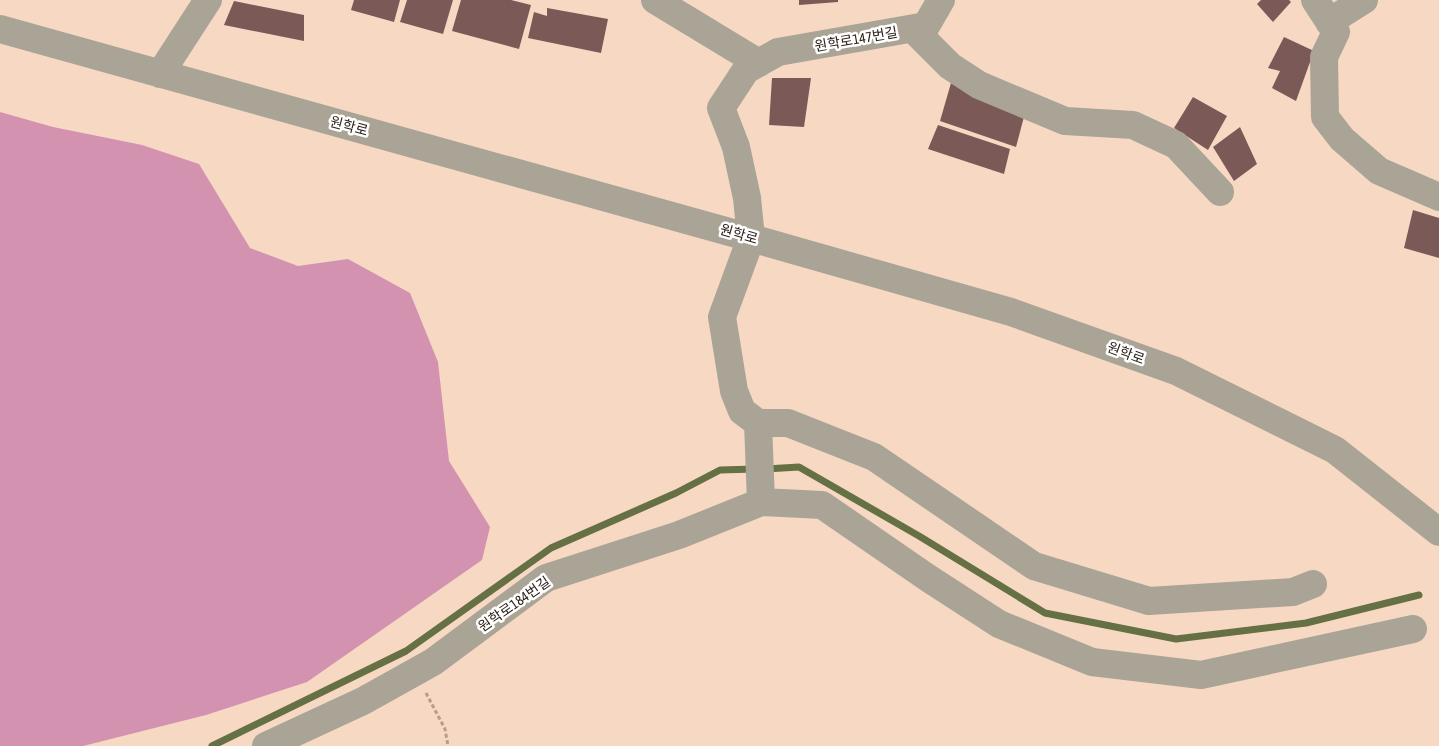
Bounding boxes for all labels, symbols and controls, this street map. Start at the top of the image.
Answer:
street label: 원학로147번길 [813,24,899,54]
street label: 원학로 [328,113,370,139]
street label: 원학로 [718,221,760,247]
street label: 원학로 [1105,339,1147,367]
street label: 원학로184번길 [475,573,553,635]

